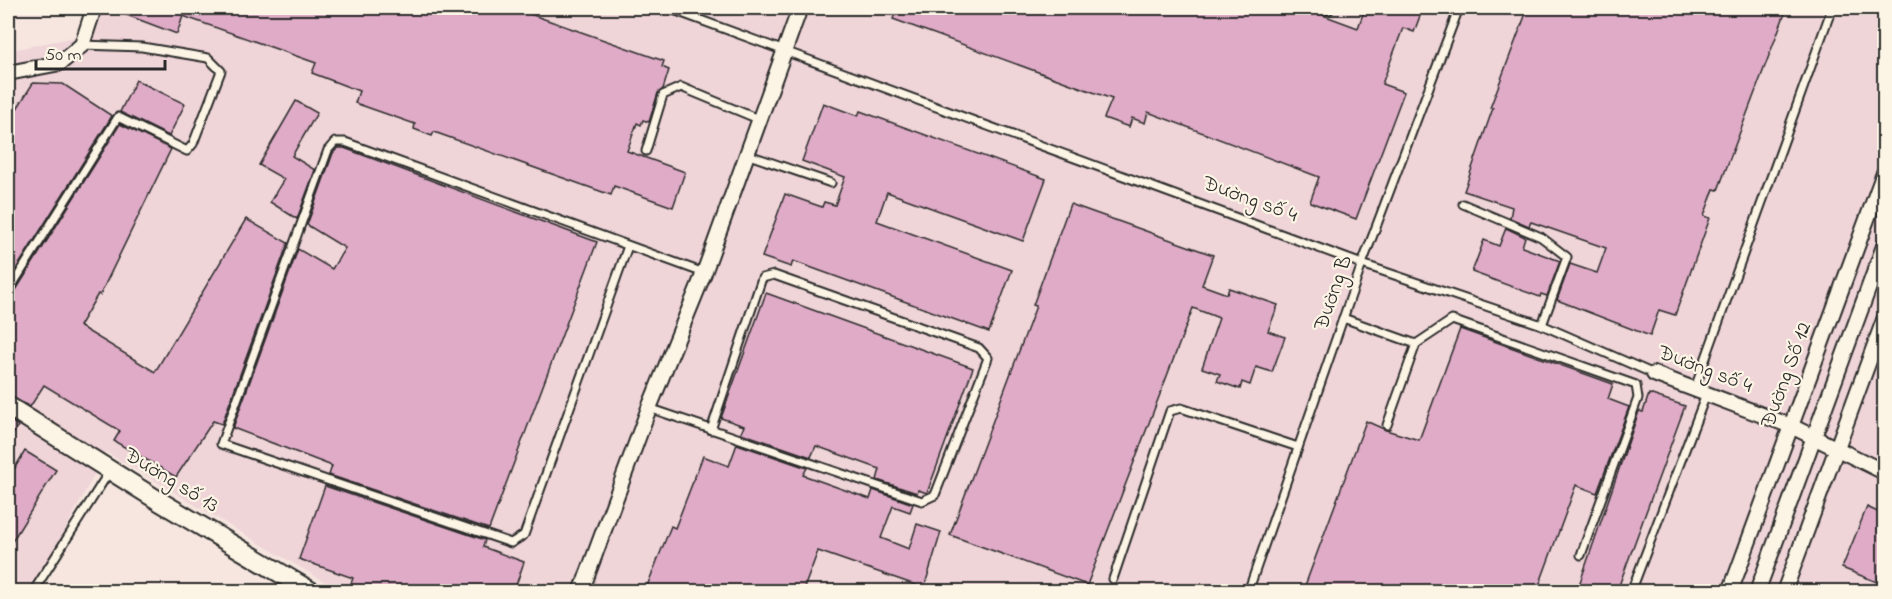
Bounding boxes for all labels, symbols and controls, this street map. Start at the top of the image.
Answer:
scale bar [36,33,165,71]
text: 50 m [45,43,82,69]
street label: Đường số 4 [1197,169,1302,233]
street label: Đường B [1307,251,1363,336]
street label: Đường Số 12 [1754,318,1822,433]
street label: Đường số 4 [1652,338,1757,404]
street label: Đường số 13 [116,440,224,523]

